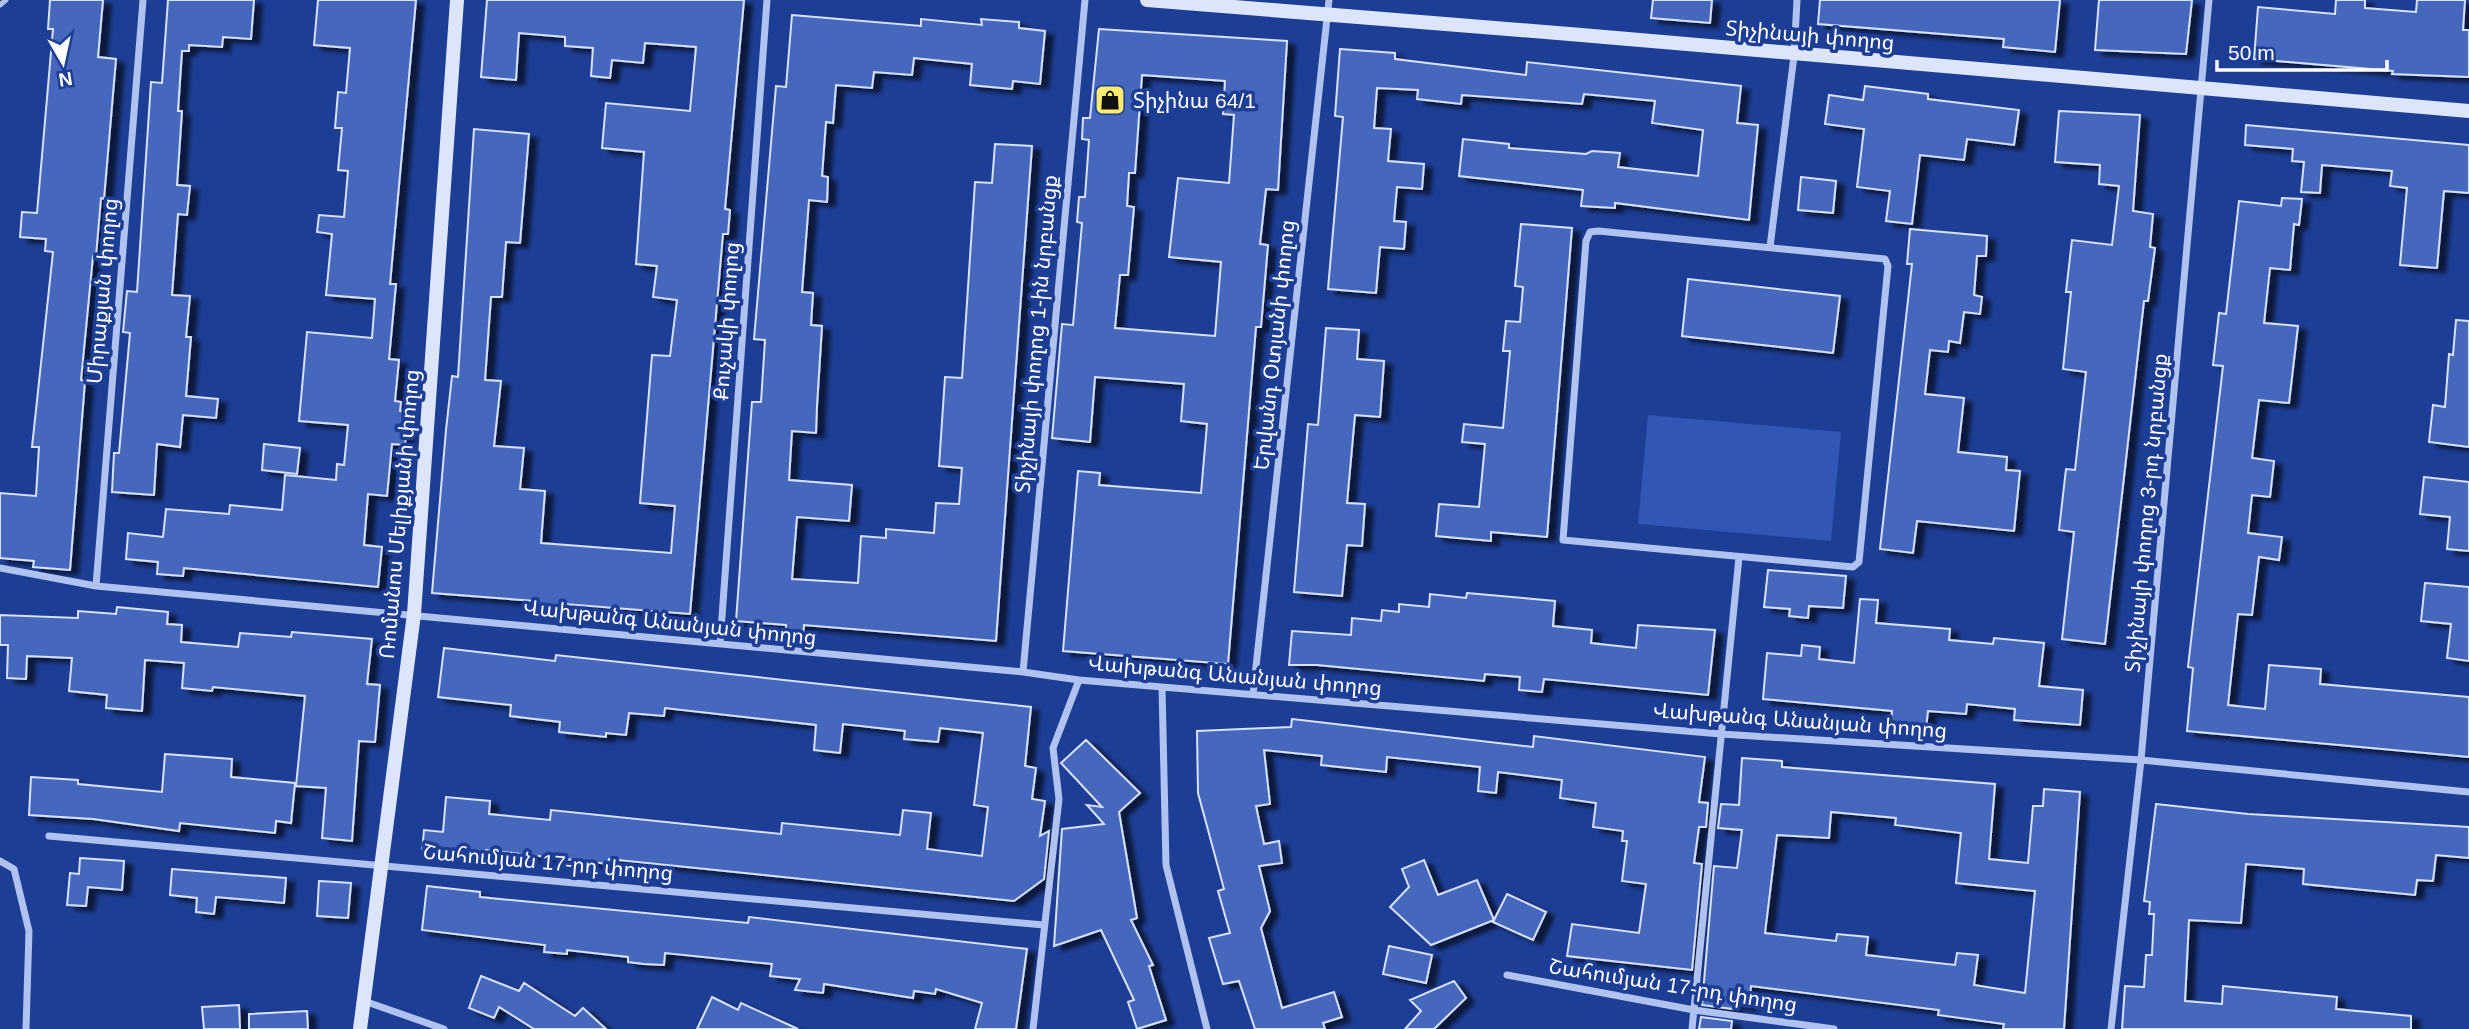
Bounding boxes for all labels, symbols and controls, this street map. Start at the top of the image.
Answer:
street label: Տիչինայի փողոց [1725,16,1895,55]
north arrow [28,28,98,98]
scale bar [2217,28,2387,72]
text: 50 m [2228,41,2275,64]
text: N [57,68,74,91]
shop icon: Տիչինա 64/1 [1093,83,1127,117]
place label: Տիչինա 64/1 [1133,89,1256,113]
street label: Տիչինայի փողոց 1-ին նրբանցք [1011,174,1062,494]
street label: Միրաքյան փողոց [82,197,123,385]
street label: Երվանդ Օտյանի փողոց [1249,219,1300,472]
street label: Քուչակի փողոց [709,241,744,401]
street label: Տիչինայի փողոց 3-րդ նրբանցք [2121,352,2172,674]
street label: Ռոմանոս Մելիքյանի փողոց [375,368,424,660]
street label: Վախթանգ Անանյան փողոց [522,595,818,650]
street label: Վախթանգ Անանյան փողոց [1087,651,1383,700]
street label: Վախթանգ Անանյան փողոց [1652,698,1948,743]
street label: Շահումյան 17-րդ փողոց [422,840,674,885]
street label: Շահումյան 17-րդ փողոց [1547,954,1799,1017]

